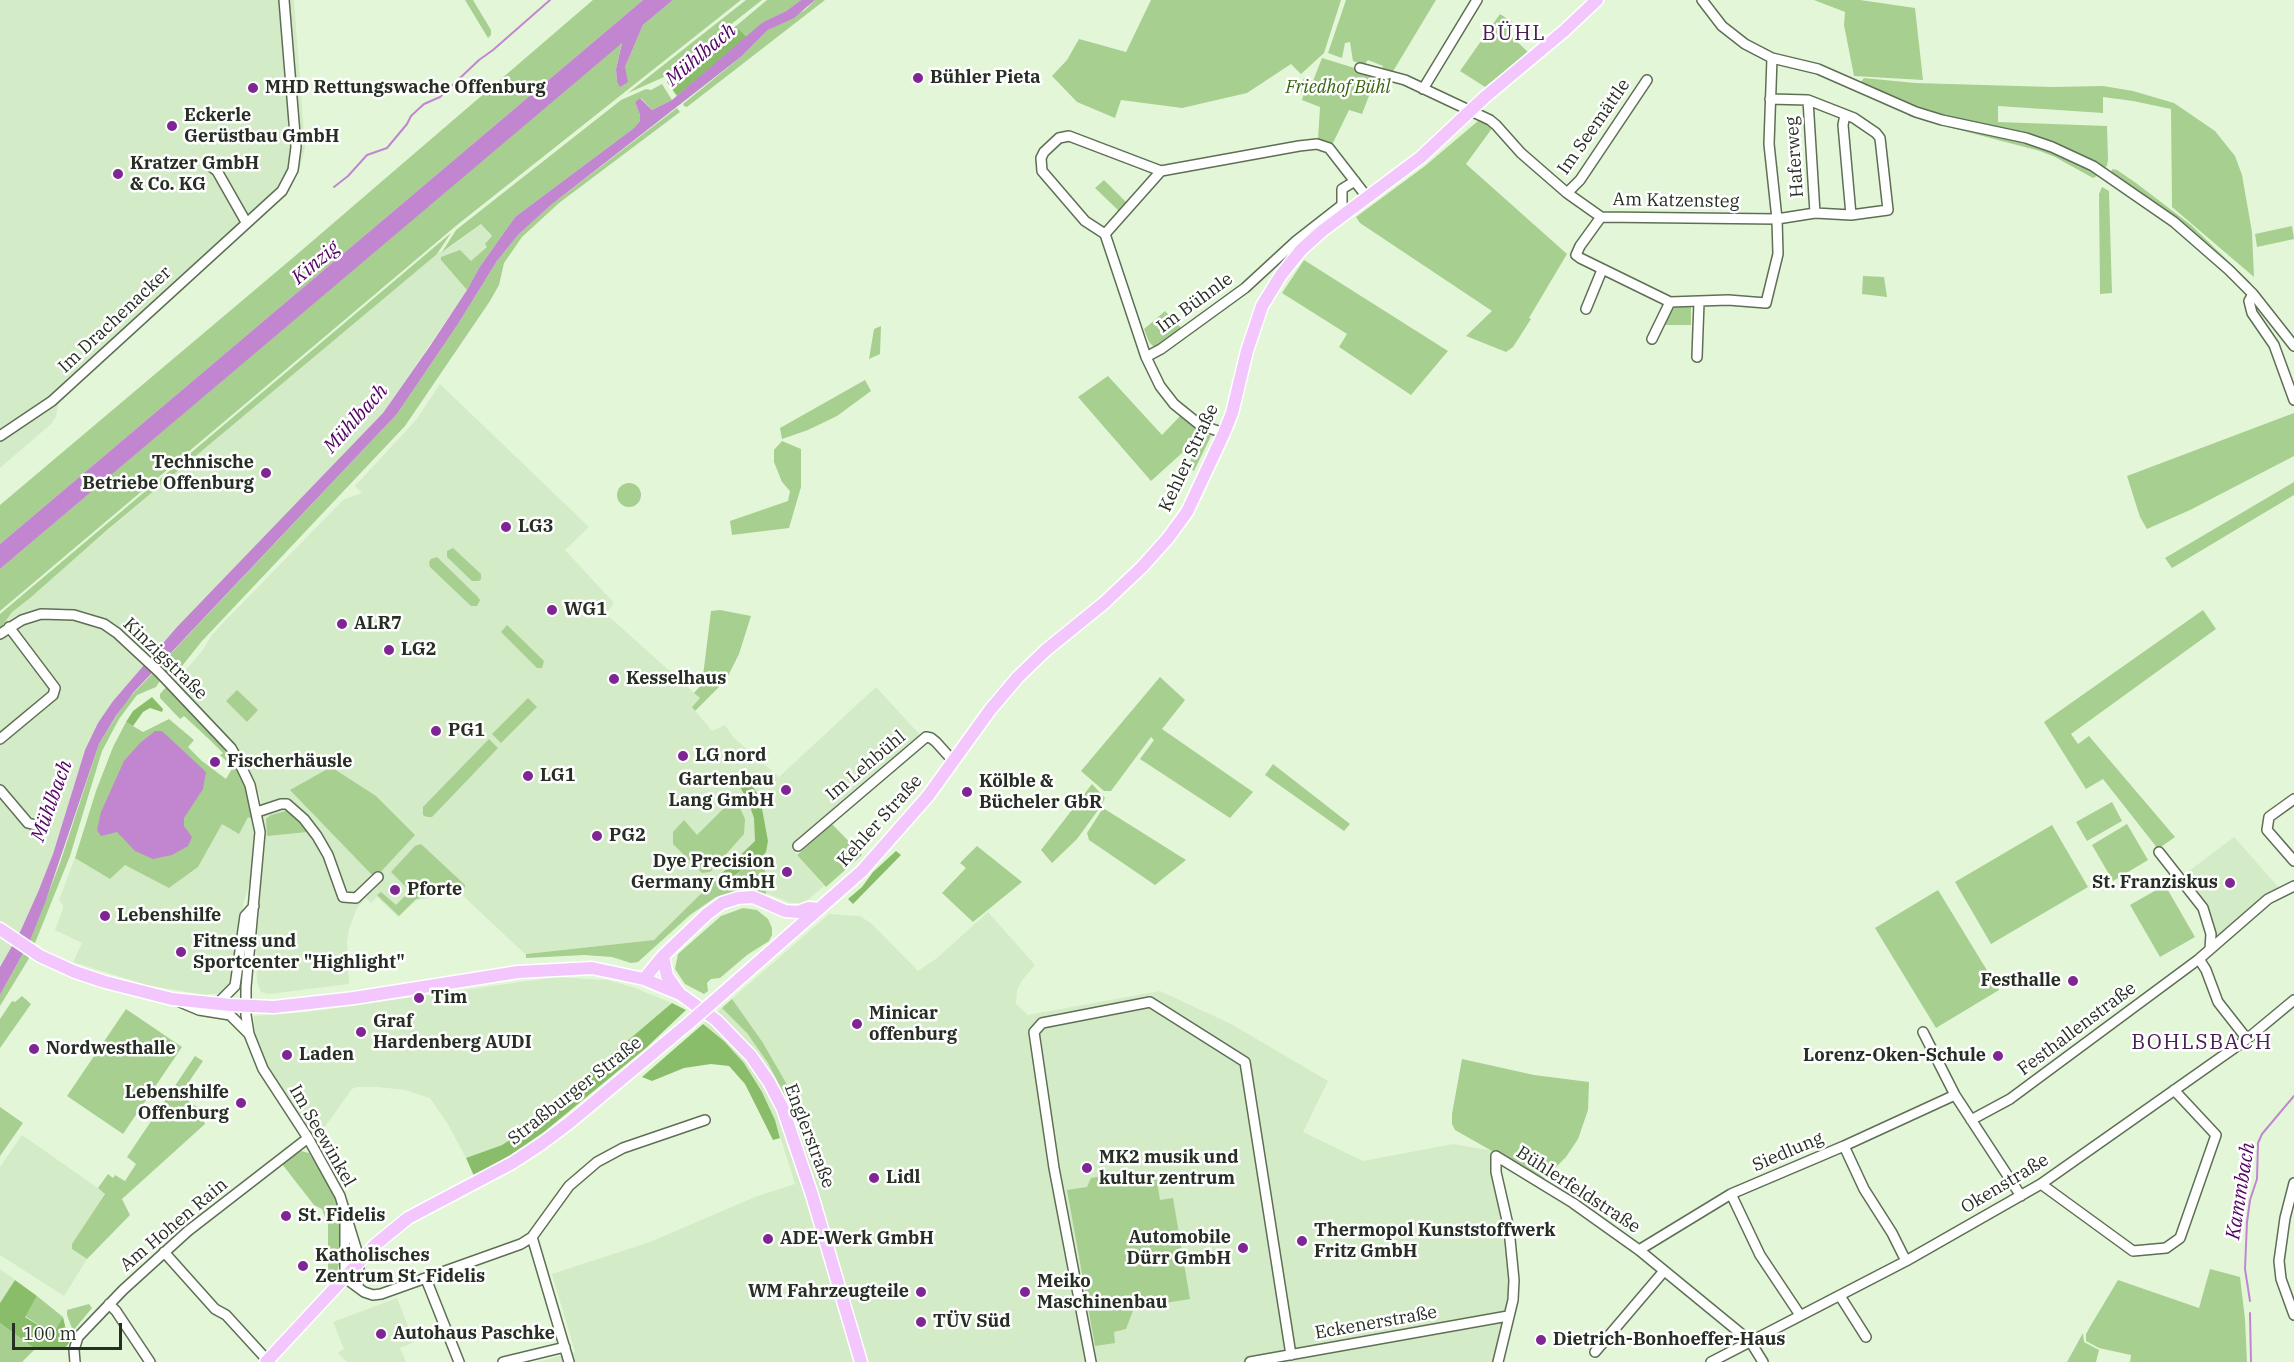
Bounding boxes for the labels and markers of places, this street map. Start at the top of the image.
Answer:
place label: Bühler Pieta [930,67,1040,89]
marker: Bühler Pieta [911,71,925,85]
place label: MHD Rettungswache Offenburg [265,77,546,99]
marker: MHD Rettungswache Offenburg [246,81,260,95]
place label: Eckerle Gerüstbau GmbH [184,105,339,148]
marker: Eckerle Gerüstbau GmbH [165,119,179,133]
place label: Kratzer GmbH & Co. KG [130,153,259,195]
marker: Kratzer GmbH & Co. KG [111,167,125,181]
place label: Technische Betriebe Offenburg [82,452,254,494]
marker: Technische Betriebe Offenburg [259,466,273,480]
place label: LG3 [518,516,553,538]
marker: LG3 [499,520,513,534]
place label: WG1 [564,599,607,621]
marker: WG1 [545,603,559,617]
place label: ALR7 [354,613,402,635]
marker: ALR7 [335,617,349,631]
place label: LG2 [401,639,436,661]
marker: LG2 [382,643,396,657]
place label: Kesselhaus [626,668,726,690]
marker: Kesselhaus [607,672,621,686]
place label: PG1 [448,720,485,742]
marker: PG1 [429,724,443,738]
place label: LG nord [695,745,766,767]
marker: LG nord [676,749,690,763]
place label: Fischerhäusle [227,751,352,773]
marker: Fischerhäusle [208,755,222,769]
place label: LG1 [540,765,575,787]
marker: LG1 [521,769,535,783]
place label: Gartenbau Lang GmbH [669,769,774,812]
place label: Kölble & Bücheler GbR [979,771,1102,814]
marker: Gartenbau Lang GmbH [779,783,793,797]
marker: Kölble & Bücheler GbR [960,785,974,799]
place label: PG2 [609,825,646,847]
marker: PG2 [590,829,604,843]
place label: Dye Precision Germany GmbH [631,851,775,894]
marker: Dye Precision Germany GmbH [780,865,794,879]
place label: St. Franziskus [2092,872,2218,894]
marker: St. Franziskus [2223,876,2237,890]
place label: Pforte [407,879,462,901]
marker: Pforte [388,883,402,897]
place label: Lebenshilfe [117,905,221,927]
marker: Lebenshilfe [98,909,112,923]
place label: Fitness und Sportcenter "Highlight" [193,931,405,974]
marker: Fitness und Sportcenter "Highlight" [174,945,188,959]
place label: Festhalle [1981,970,2061,992]
marker: Festhalle [2066,974,2080,988]
place label: Tim [431,987,467,1009]
marker: Tim [412,991,426,1005]
place label: Minicar offenburg [869,1003,957,1046]
place label: Graf Hardenberg AUDI [373,1011,532,1054]
marker: Minicar offenburg [850,1017,864,1031]
marker: Graf Hardenberg AUDI [354,1025,368,1039]
place label: Nordwesthalle [46,1038,176,1060]
marker: Nordwesthalle [27,1042,41,1056]
place label: Laden [299,1044,354,1066]
place label: Lorenz-Oken-Schule [1803,1045,1986,1067]
marker: Laden [280,1048,294,1062]
marker: Lorenz-Oken-Schule [1991,1049,2005,1063]
place label: Lebenshilfe Offenburg [125,1082,229,1124]
marker: Lebenshilfe Offenburg [234,1096,248,1110]
place label: MK2 musik und kultur zentrum [1099,1147,1239,1190]
marker: MK2 musik und kultur zentrum [1080,1161,1094,1175]
place label: Lidl [886,1167,920,1189]
marker: Lidl [867,1171,881,1185]
place label: St. Fidelis [298,1205,385,1227]
marker: St. Fidelis [279,1209,293,1223]
place label: Thermopol Kunststoffwerk Fritz GmbH [1314,1220,1556,1262]
place label: Automobile Dürr GmbH [1127,1227,1231,1270]
place label: ADE-Werk GmbH [780,1228,934,1250]
marker: ADE-Werk GmbH [761,1232,775,1246]
marker: Thermopol Kunststoffwerk Fritz GmbH [1295,1234,1309,1248]
marker: Automobile Dürr GmbH [1236,1241,1250,1255]
place label: Katholisches Zentrum St. Fidelis [315,1245,485,1288]
marker: Katholisches Zentrum St. Fidelis [296,1259,310,1273]
place label: Meiko Maschinenbau [1037,1271,1167,1314]
place label: WM Fahrzeugteile [748,1281,909,1303]
marker: WM Fahrzeugteile [914,1285,928,1299]
marker: Meiko Maschinenbau [1018,1285,1032,1299]
place label: TÜV Süd [933,1311,1011,1333]
marker: TÜV Süd [914,1315,928,1329]
place label: Autohaus Paschke [393,1323,555,1345]
marker: Autohaus Paschke [374,1327,388,1341]
place label: Dietrich-Bonhoeffer-Haus [1553,1329,1785,1351]
marker: Dietrich-Bonhoeffer-Haus [1534,1333,1548,1347]

